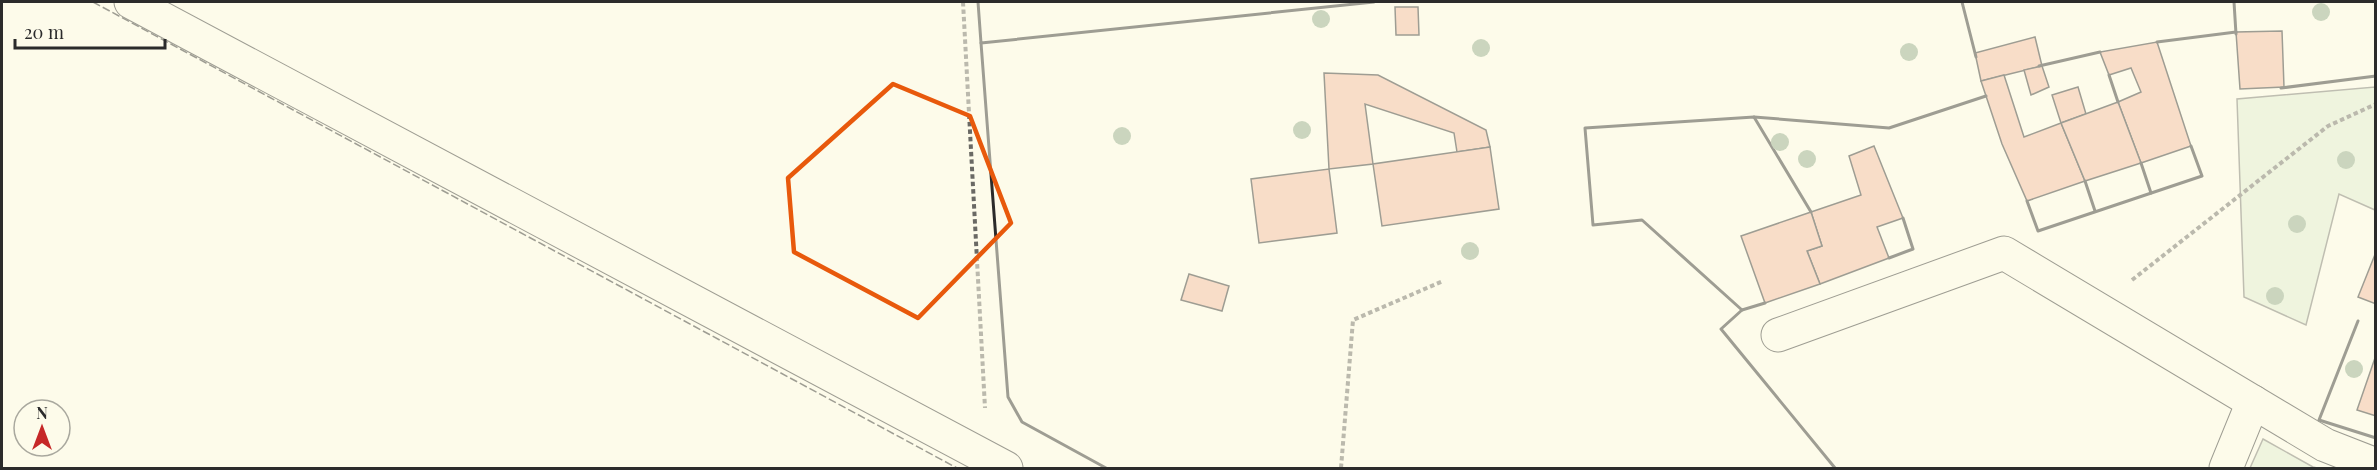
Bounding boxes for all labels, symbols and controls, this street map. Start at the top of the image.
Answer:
scale bar [15,12,165,50]
text: 20 m [24,20,64,44]
north arrow [12,398,72,458]
text: N [36,402,48,423]

